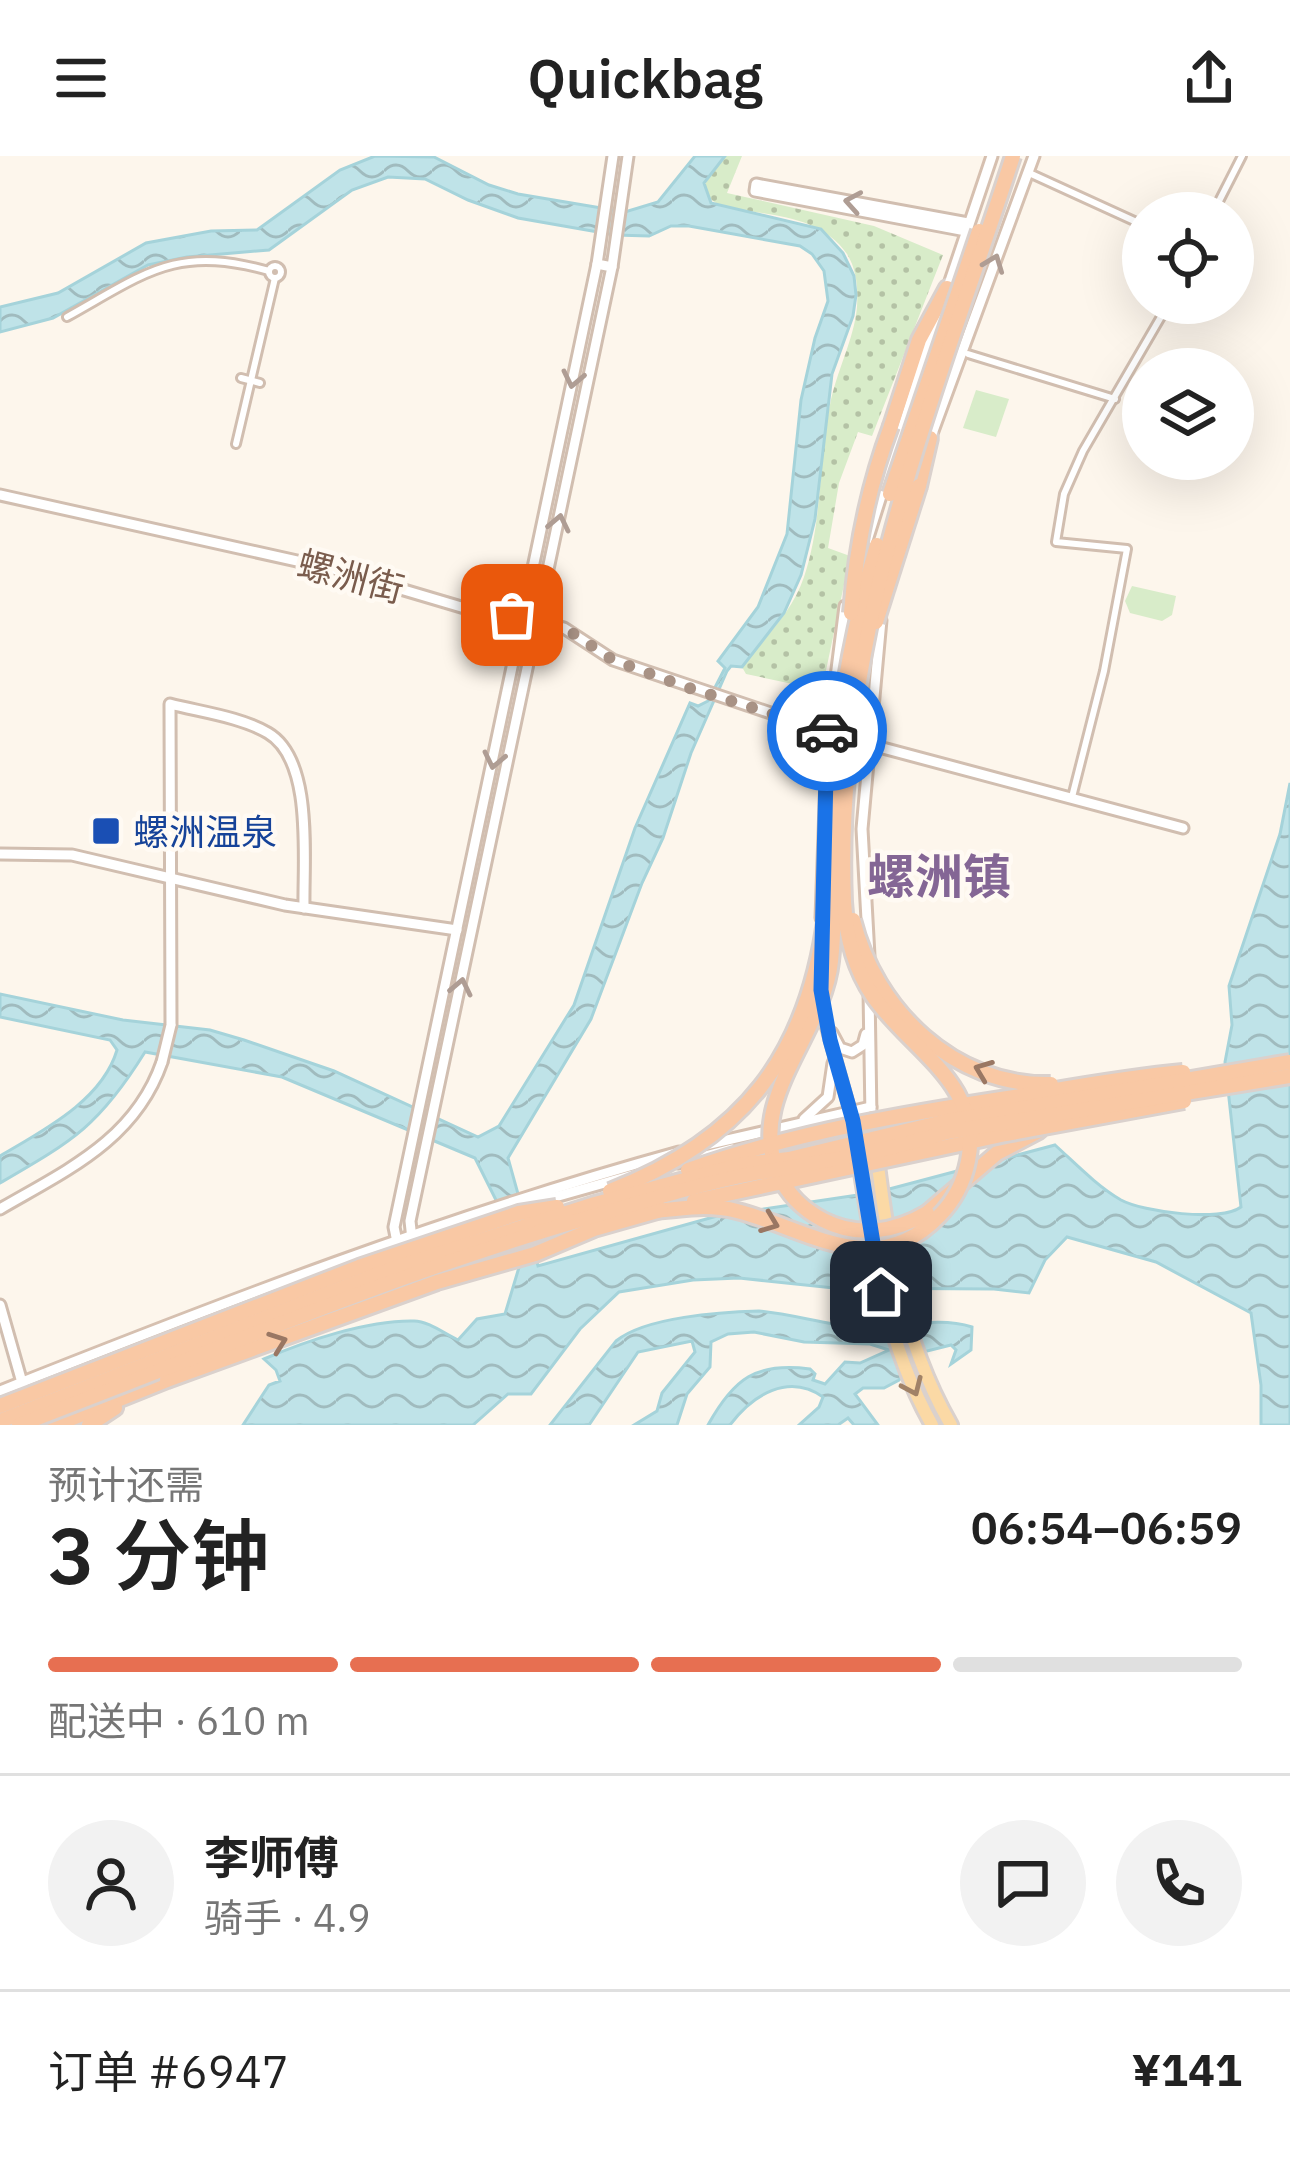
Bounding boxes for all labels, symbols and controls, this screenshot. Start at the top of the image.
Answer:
text: Quickbag [527,43,763,113]
icon: menu [48,45,114,111]
icon: share [1176,45,1242,111]
one-way arrow [843,190,863,216]
map controls [1122,192,1254,480]
button: locate [1122,192,1254,324]
one-way arrow [980,254,1005,275]
button: layers [1122,348,1254,480]
one-way arrow [562,368,587,388]
one-way arrow [545,514,570,534]
street label: 螺洲街 [293,539,409,613]
pin [461,564,563,666]
icon: bag [479,582,545,648]
courier [767,671,887,791]
icon: car [794,698,860,764]
one-way arrow [482,750,507,770]
place label: 螺洲温泉 [133,808,277,855]
marker: 螺洲温泉 [90,815,122,847]
district label: 螺洲镇 [867,845,1011,907]
one-way arrow [447,977,473,997]
one-way arrow [974,1060,995,1085]
one-way arrow [759,1208,780,1233]
pin [830,1241,932,1343]
icon: home [848,1259,914,1325]
one-way arrow [266,1332,287,1356]
one-way arrow [899,1375,922,1396]
text: 预计还需 [48,1459,204,1510]
text: 06:54–06:59 [971,1498,1242,1556]
text: 3 分钟 [48,1504,269,1605]
text: 配送中 · 610 m [48,1695,310,1746]
button: person [48,1820,174,1946]
button: chat [960,1820,1086,1946]
button: phone [1116,1820,1242,1946]
text: 李师傅 [204,1828,339,1886]
text: 骑手 · 4.9 [204,1892,371,1943]
text: ¥141 [1132,2040,1242,2098]
text: 订单 #6947 [48,2042,289,2100]

